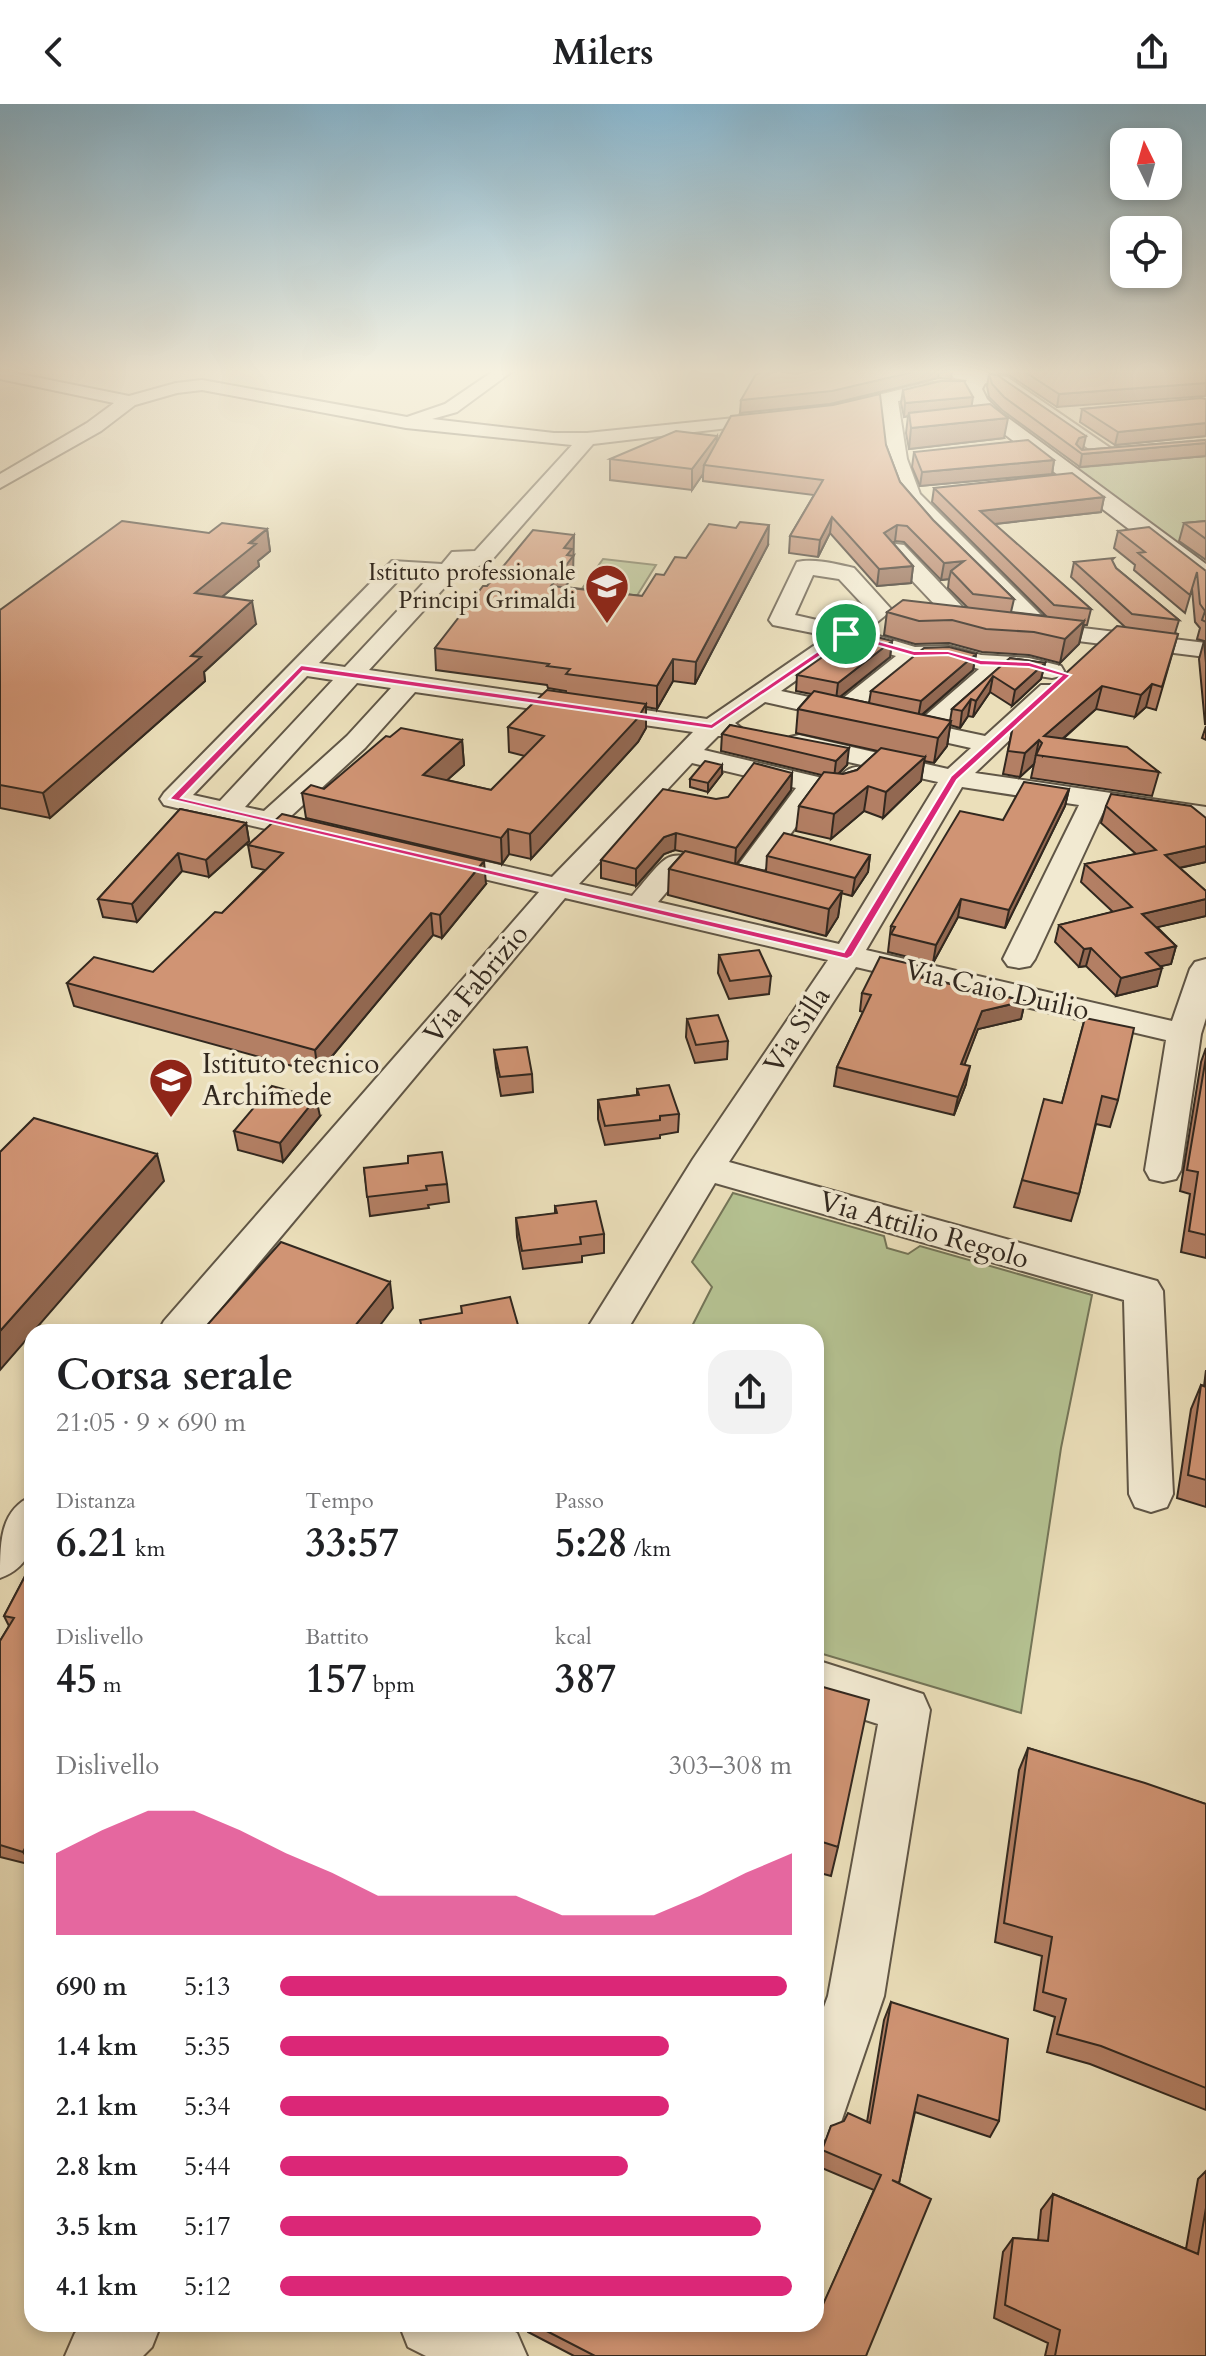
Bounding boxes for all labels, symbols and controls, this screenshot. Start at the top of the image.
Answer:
text: Milers [552,28,654,77]
icon: back [32,30,76,74]
icon: share [1130,30,1174,74]
north arrow [1110,128,1182,200]
map controls [1110,128,1182,288]
button: locate [1110,216,1182,288]
place label: Istituto professionale Principi Grimaldi [368,556,576,617]
school or university icon: Istituto professionale Principi Grimaldi [583,562,631,625]
pin [812,600,880,668]
icon: arrive [824,612,868,656]
street label: Via Fabrizio [415,916,537,1052]
street label: Via Caio Duilio [901,950,1093,1030]
street label: Via Silla [755,979,839,1081]
place label: Istituto tecnico Archimede [202,1045,379,1115]
school or university icon: Istituto tecnico Archimede [147,1056,195,1119]
street label: Via Attilio Regolo [815,1182,1033,1278]
text: Corsa serale [56,1345,293,1405]
button: share [708,1350,792,1434]
text: 21:05 · 9 × 690 m [56,1405,246,1440]
text: Distanza [56,1486,136,1516]
text: Tempo [305,1486,374,1516]
text: Passo [555,1486,604,1516]
text: 6.21 [56,1516,129,1571]
text: 33:57 [305,1516,399,1571]
text: 5:28 [555,1516,628,1571]
text: km [129,1534,165,1564]
text: /km [628,1534,671,1564]
text: Dislivello [56,1622,143,1652]
text: Battito [305,1622,369,1652]
text: kcal [555,1622,592,1652]
text: 45 [56,1652,97,1707]
text: 157 [305,1652,367,1707]
text: 387 [555,1652,616,1707]
text: m [97,1670,122,1700]
text: bpm [367,1670,415,1700]
text: Dislivello [56,1748,159,1783]
text: 303–308 m [669,1748,792,1783]
text: 690 m [56,1969,127,2004]
text: 5:13 [184,1969,231,2004]
text: 1.4 km [56,2029,137,2064]
text: 5:35 [184,2029,231,2064]
text: 2.1 km [56,2089,137,2124]
text: 5:34 [184,2089,231,2124]
text: 2.8 km [56,2149,137,2184]
text: 5:44 [184,2149,231,2184]
text: 3.5 km [56,2209,137,2244]
text: 5:17 [184,2209,231,2244]
text: 4.1 km [56,2269,137,2304]
text: 5:12 [184,2269,231,2304]

